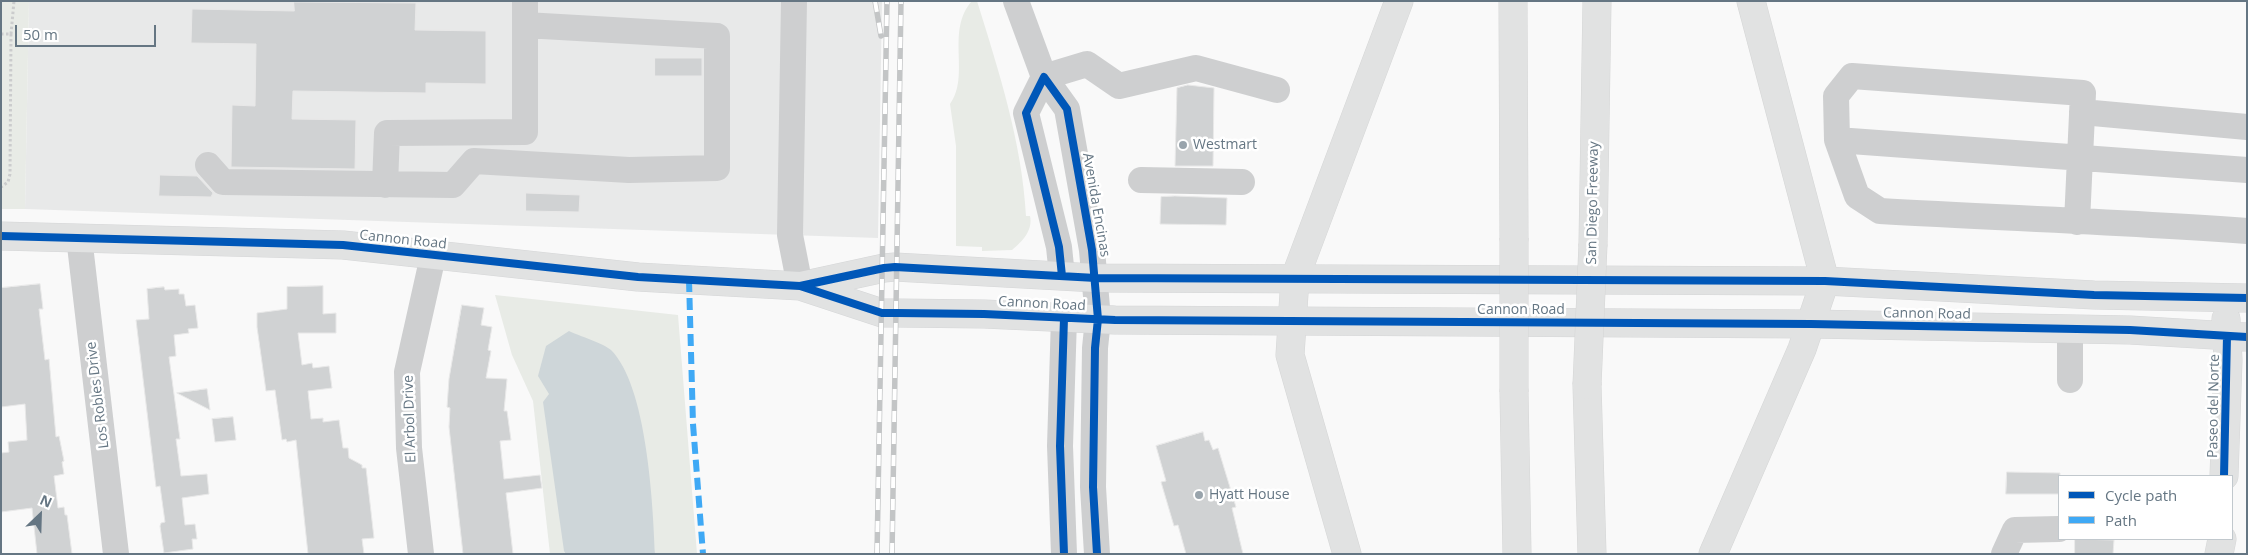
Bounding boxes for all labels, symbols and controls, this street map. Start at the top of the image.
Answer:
scale bar [18,15,159,47]
text: 50 m [23,24,58,44]
place label: Westmart [1193,137,1257,153]
marker: Westmart [1177,139,1189,151]
street label: San Diego Freeway [1584,141,1602,265]
street label: Avenida Encinas [1079,152,1113,258]
street label: Cannon Road [358,227,448,253]
street label: Cannon Road [998,293,1086,315]
street label: Cannon Road [1477,302,1565,318]
street label: Cannon Road [1883,305,1971,323]
street label: Los Robles Drive [83,341,113,449]
street label: Paseo del Norte [2205,354,2223,458]
street label: El Arbol Drive [400,375,420,463]
legend [2058,475,2233,540]
text: Cycle path [2105,485,2177,505]
place label: Hyatt House [1209,487,1290,503]
marker: Hyatt House [1193,489,1205,501]
north arrow [15,490,65,540]
text: N [37,490,55,512]
text: Path [2105,510,2137,530]

